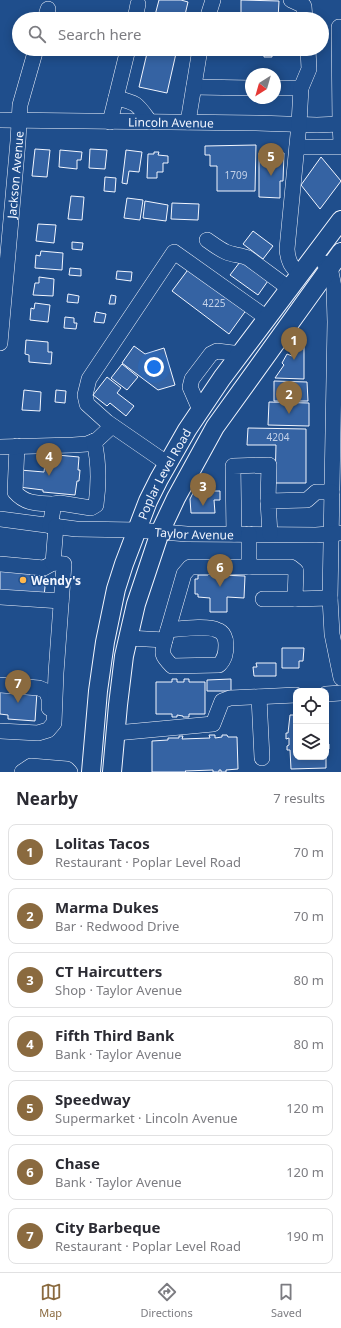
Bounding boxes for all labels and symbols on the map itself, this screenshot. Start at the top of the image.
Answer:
north arrow [245,68,281,104]
street label: Lincoln Avenue [128,113,214,131]
street label: Jackson Avenue [3,130,27,220]
pin: 5 [258,143,284,176]
house number: 1709 [225,168,248,182]
house number: 4225 [203,296,226,310]
pin: 1 [281,327,307,360]
your location [144,357,164,377]
pin: 2 [276,381,302,414]
street label: Poplar Level Road [133,425,195,522]
house number: 4204 [267,430,290,444]
pin: 4 [36,443,62,476]
pin: 3 [190,473,216,506]
street label: Taylor Avenue [154,523,234,543]
pin: 6 [207,554,233,587]
place label: Wendy's [31,572,81,589]
marker: Wendy's [18,575,28,585]
pin: 7 [5,670,31,703]

